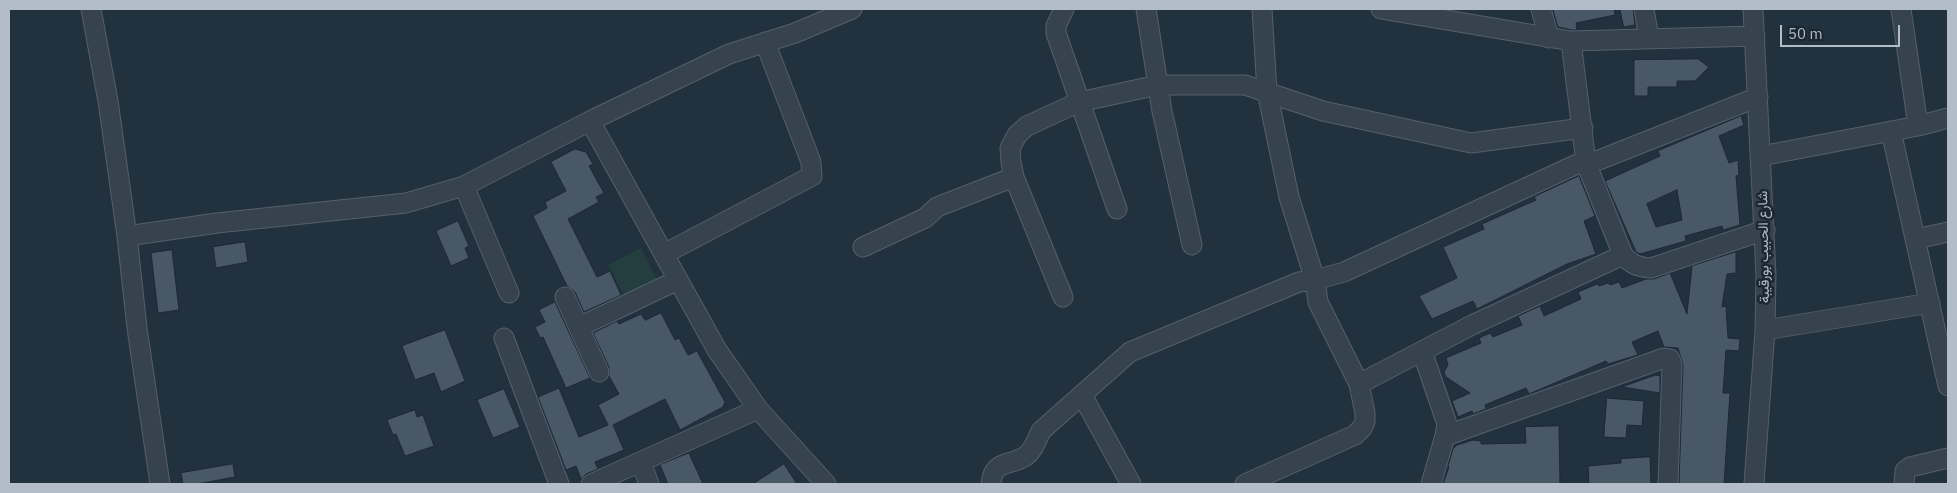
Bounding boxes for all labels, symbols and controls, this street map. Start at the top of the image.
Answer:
scale bar [1782,15,1902,47]
text: 50 m [1788,24,1823,43]
street label: شارع الحبيب بورقيبة [1755,191,1773,303]

